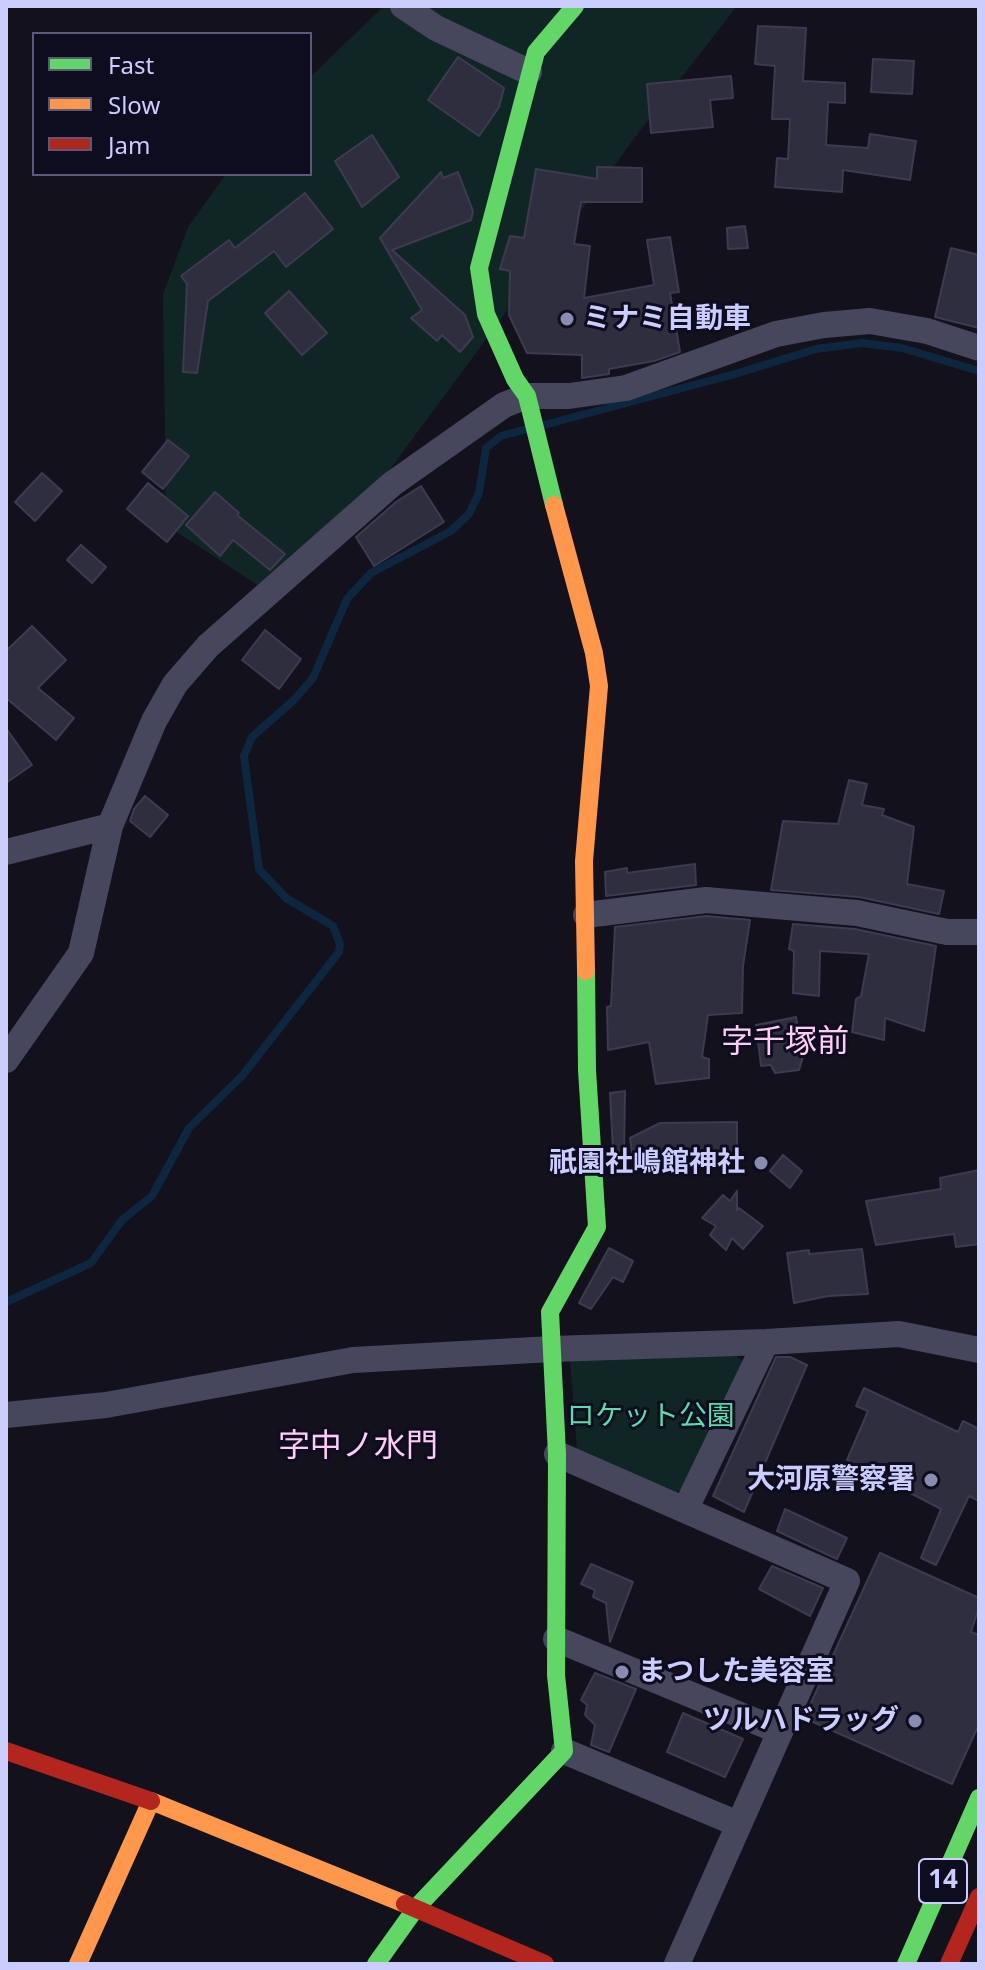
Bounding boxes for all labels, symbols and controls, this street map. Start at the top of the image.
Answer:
legend [32,32,312,176]
text: Fast [108,48,154,81]
text: Slow [108,88,160,121]
text: Jam [108,128,150,161]
place label: ミナミ自動車 [583,302,751,336]
marker: ミナミ自動車 [558,310,576,328]
district label: 字千塚前 [721,1024,849,1062]
place label: 祇園社嶋館神社 [549,1146,745,1180]
marker: 祇園社嶋館神社 [752,1154,770,1172]
park label: ロケット公園 [567,1400,735,1434]
district label: 字中ノ水門 [278,1428,438,1466]
place label: 大河原警察署 [747,1463,915,1497]
marker: 大河原警察署 [922,1471,940,1489]
place label: まつした美容室 [638,1655,834,1689]
marker: まつした美容室 [613,1663,631,1681]
place label: ツルハドラッグ [703,1704,899,1738]
marker: ツルハドラッグ [906,1712,924,1730]
road number: 14 [919,1859,967,1903]

